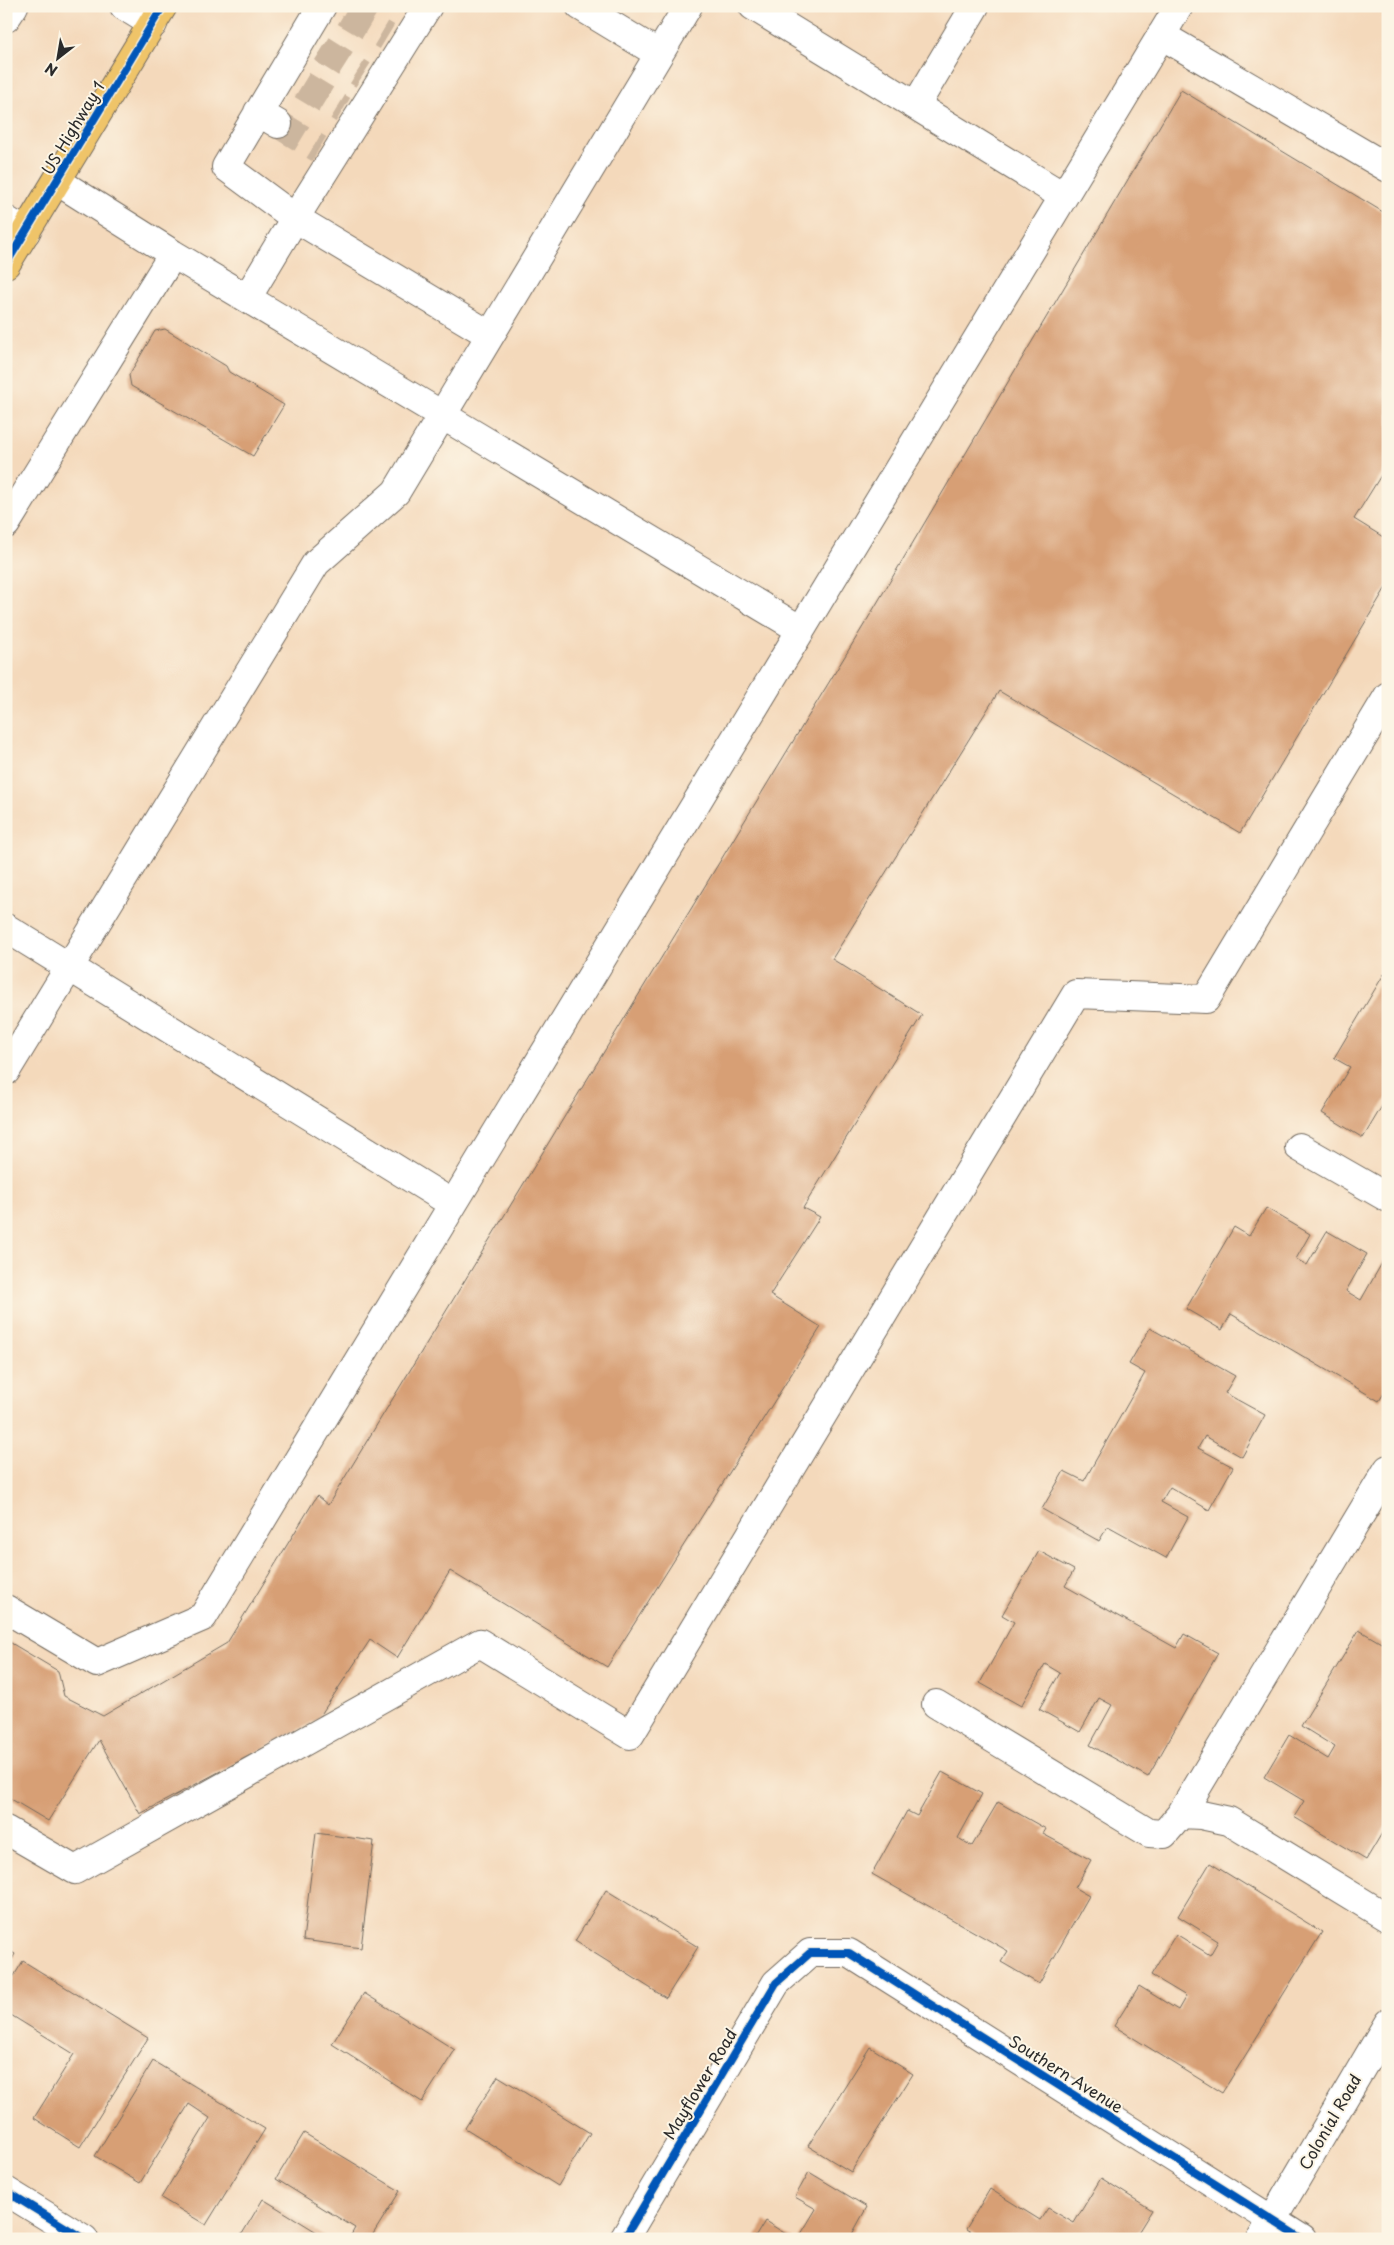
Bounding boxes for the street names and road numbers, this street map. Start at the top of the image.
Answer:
street label: US Highway 1 [35,76,110,179]
street label: Mayflower Road [656,2023,742,2144]
street label: Southern Avenue [1005,2028,1128,2118]
street label: Colonial Road [1292,2069,1366,2174]

